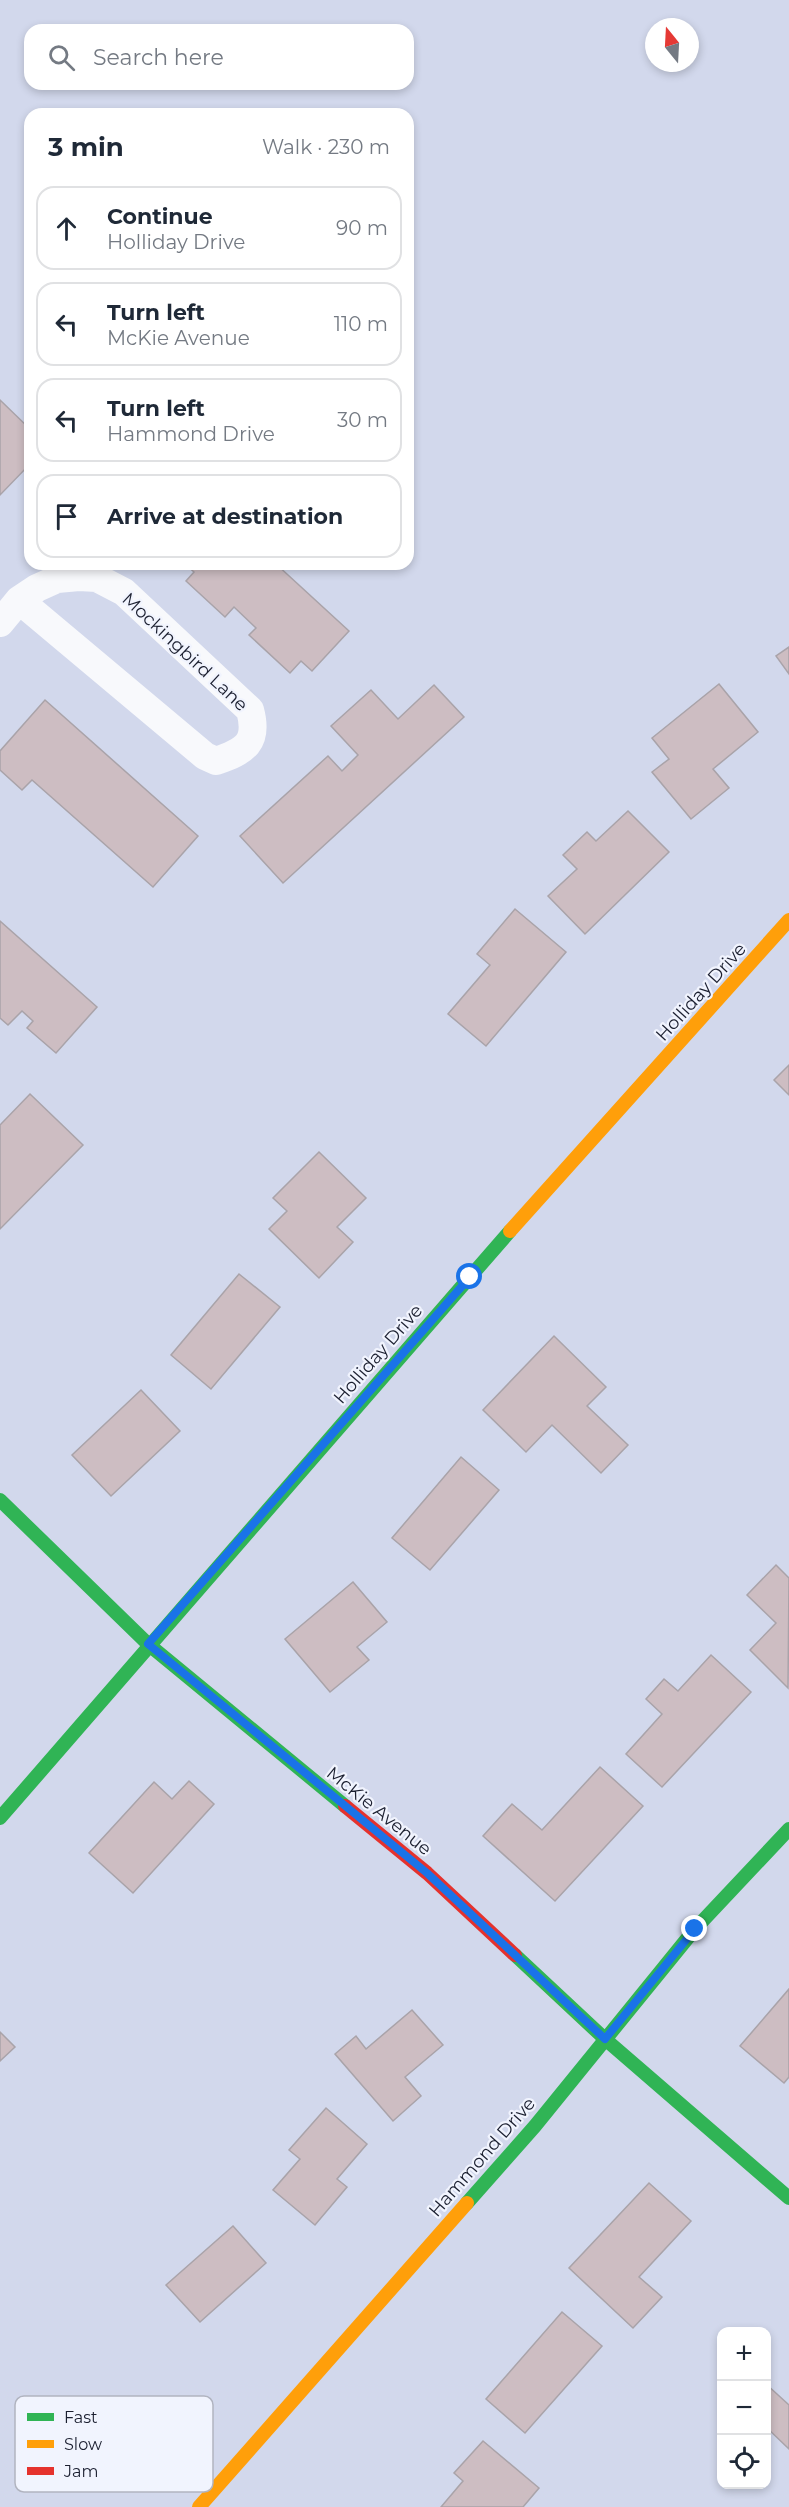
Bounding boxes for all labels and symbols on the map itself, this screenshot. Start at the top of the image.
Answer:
north arrow [645,18,699,72]
street label: Mockingbird Lane [118,588,252,716]
street label: Holliday Drive [651,938,751,1046]
route start [456,1263,482,1289]
street label: Holliday Drive [329,1300,427,1408]
street label: McKie Avenue [322,1762,436,1860]
route end [681,1915,707,1941]
street label: Hammond Drive [424,2093,540,2221]
legend [15,2396,213,2492]
text: Fast [64,2408,98,2427]
text: Slow [64,2435,102,2454]
text: Jam [63,2462,98,2481]

